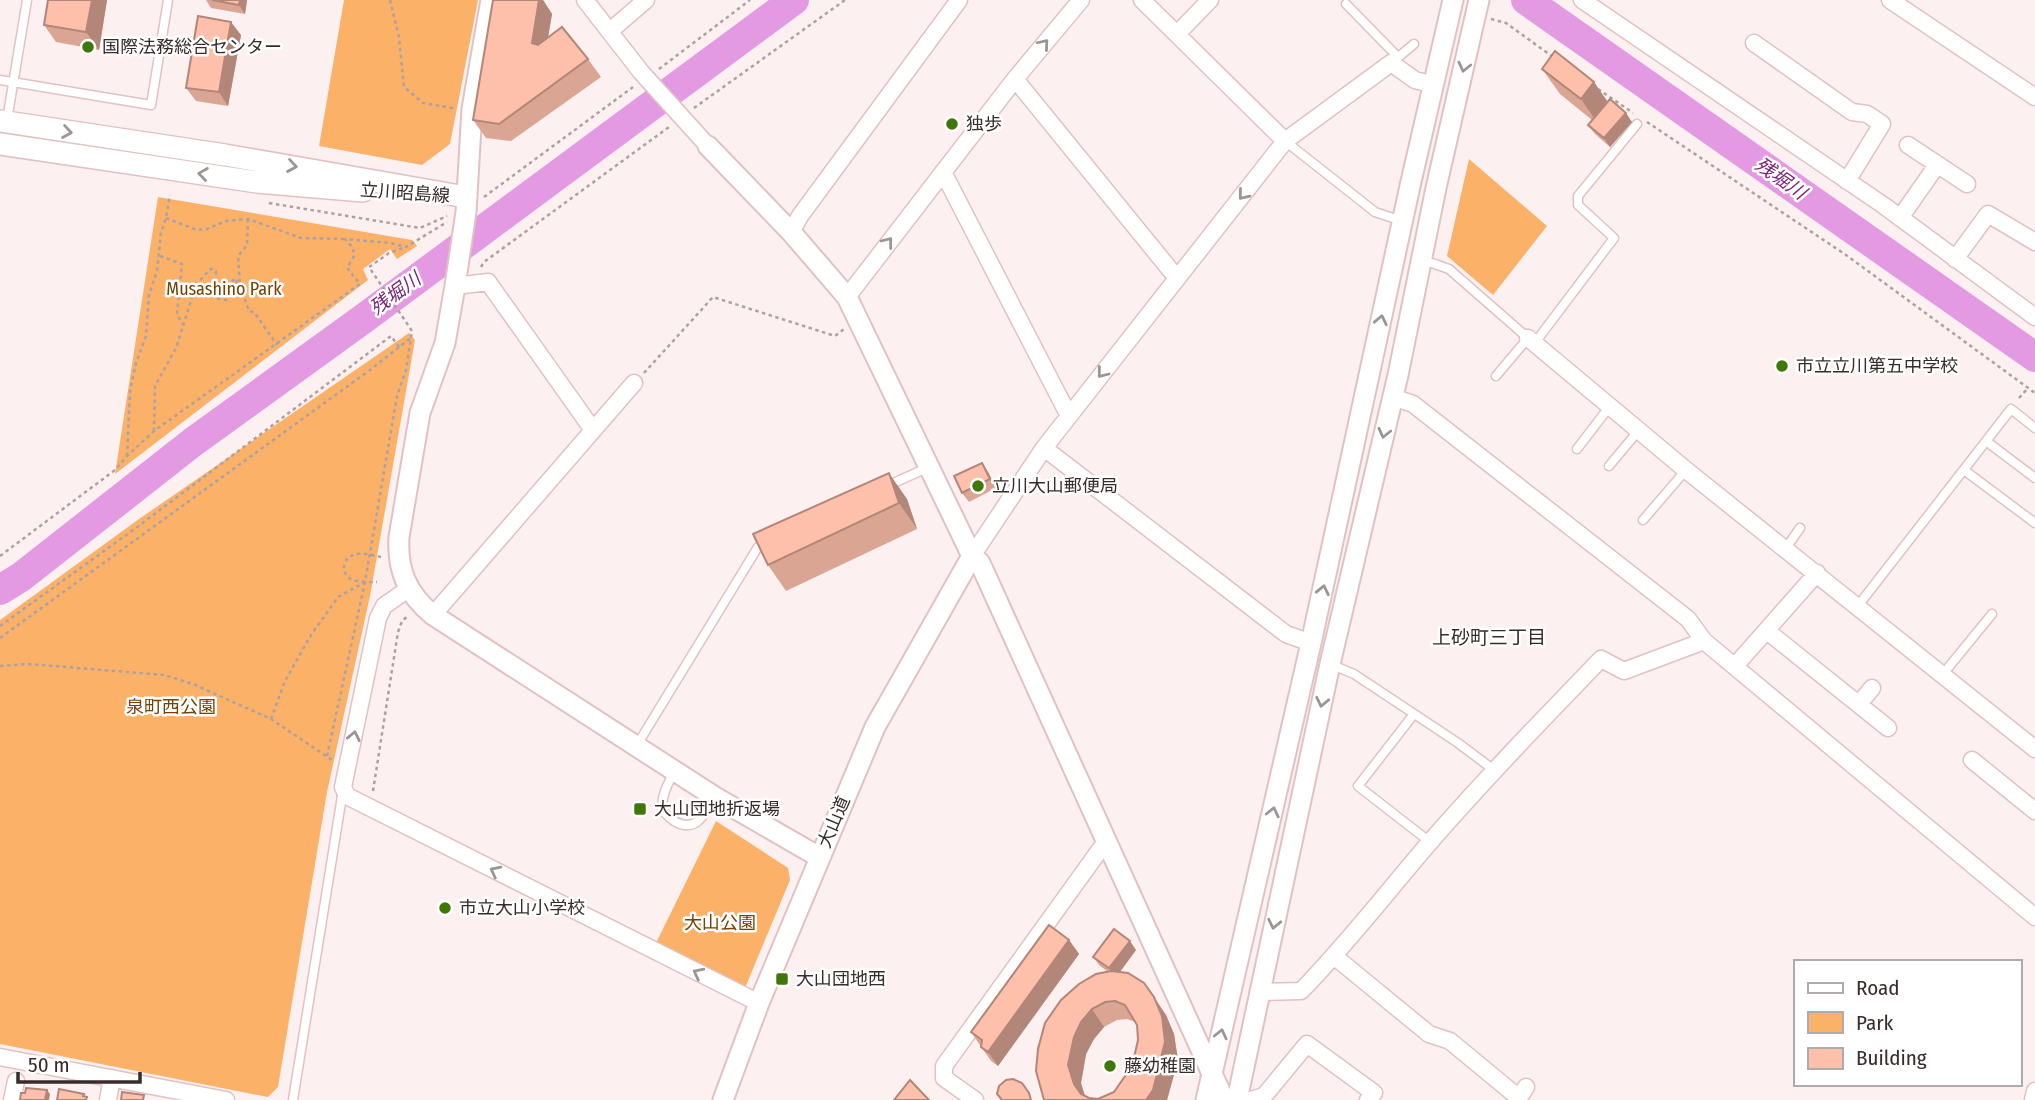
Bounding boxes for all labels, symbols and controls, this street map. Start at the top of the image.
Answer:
place label: 国際法務総合センター [102,36,282,58]
marker: 国際法務総合センター [80,39,96,55]
one-way arrow [1036,39,1048,52]
one-way arrow [1458,61,1472,73]
place label: 独歩 [966,113,1002,135]
marker: 独歩 [944,116,960,132]
one-way arrow [62,124,73,139]
water label: 残堀川 [1751,153,1812,205]
one-way arrow [286,158,298,173]
one-way arrow [197,167,209,182]
street label: 立川昭島線 [359,179,451,207]
one-way arrow [1238,187,1251,199]
one-way arrow [880,238,893,250]
water label: 残堀川 [365,266,427,319]
park label: Musashino Park [166,278,282,300]
one-way arrow [1373,314,1388,326]
place label: 市立立川第五中学校 [1796,355,1958,377]
marker: 市立立川第五中学校 [1774,358,1790,374]
one-way arrow [1098,366,1110,378]
one-way arrow [1378,426,1393,438]
place label: 立川大山郵便局 [992,475,1118,497]
marker: 立川大山郵便局 [970,478,986,494]
one-way arrow [1314,584,1329,596]
district label: 上砂町三丁目 [1432,626,1546,649]
park label: 泉町西公園 [126,696,216,718]
one-way arrow [1316,696,1330,708]
one-way arrow [345,730,360,742]
street label: 大山道 [813,793,855,851]
place label: 大山団地折返場 [654,798,780,820]
marker: 大山団地折返場 [632,801,648,817]
one-way arrow [1265,806,1280,818]
one-way arrow [490,865,502,879]
place label: 市立大山小学校 [459,897,585,919]
marker: 市立大山小学校 [437,900,453,916]
park label: 大山公園 [684,912,756,934]
one-way arrow [1268,918,1283,930]
legend [1794,960,2021,1086]
one-way arrow [693,967,705,981]
place label: 大山団地西 [796,968,886,990]
marker: 大山団地西 [774,971,790,987]
text: Road [1856,975,1900,1001]
text: Park [1856,1010,1894,1036]
one-way arrow [1213,1028,1227,1040]
scale bar [18,1040,140,1084]
text: Building [1856,1045,1927,1071]
text: 50 m [28,1052,70,1078]
place label: 藤幼稚園 [1124,1055,1196,1077]
marker: 藤幼稚園 [1102,1058,1118,1074]

